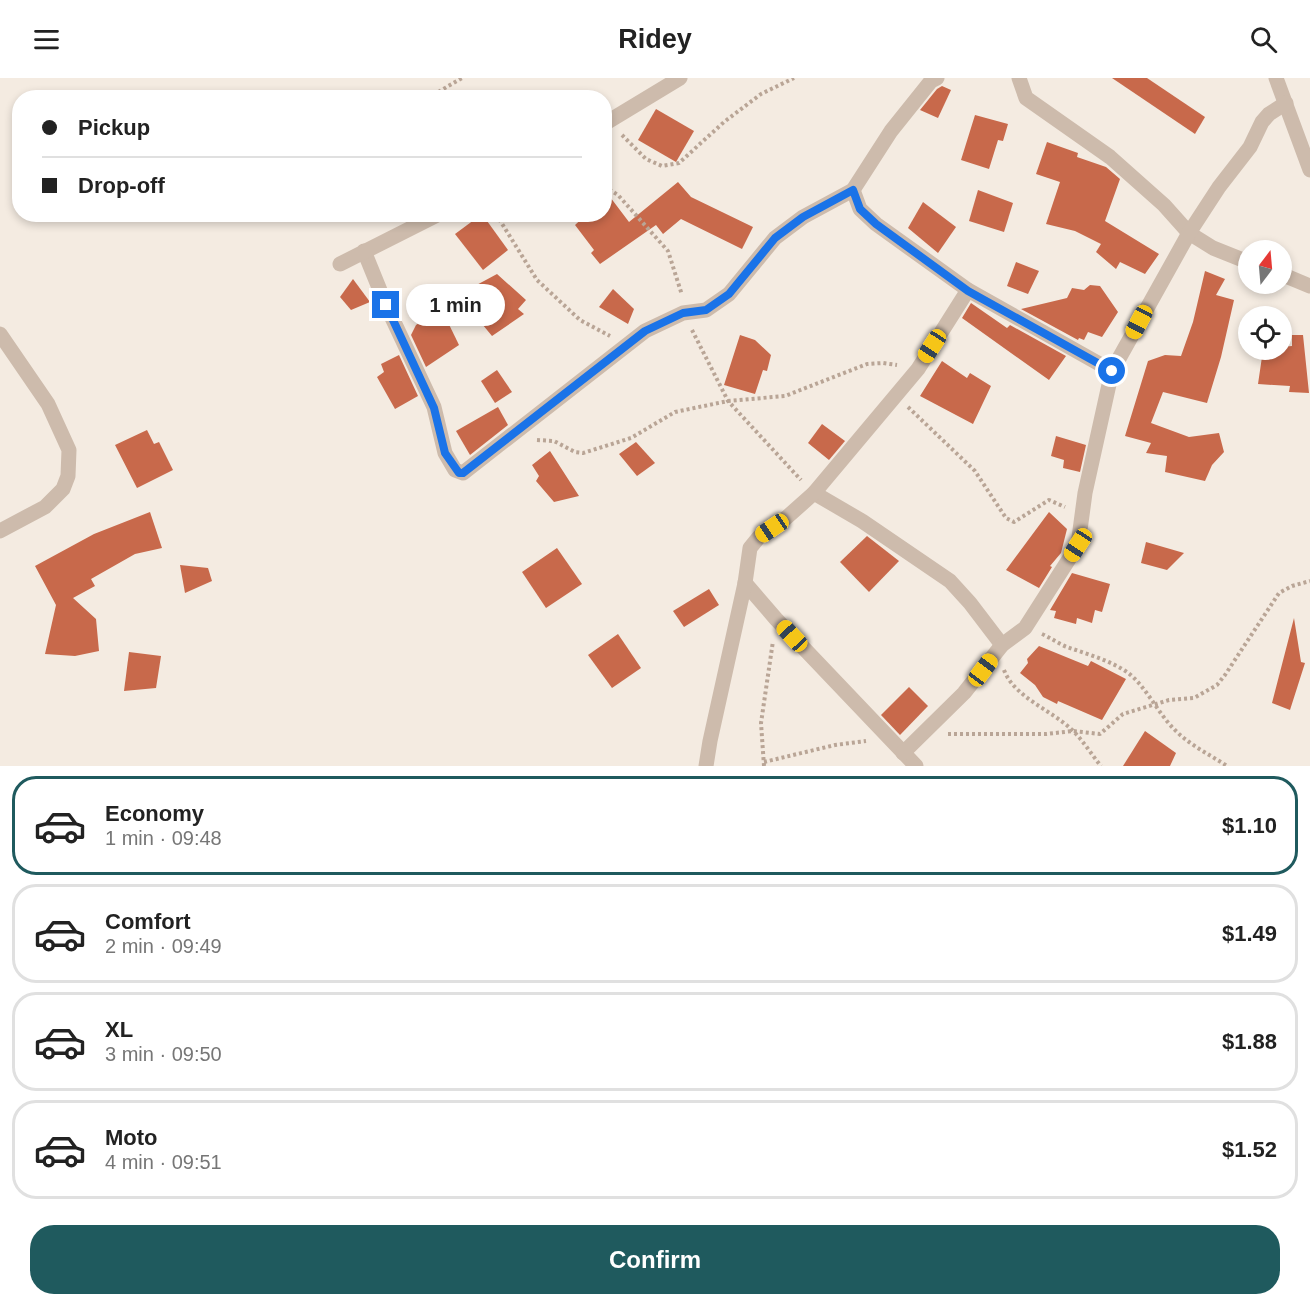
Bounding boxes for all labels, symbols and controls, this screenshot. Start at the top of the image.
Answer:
icon: menu [30,23,63,56]
icon: search [1247,23,1280,56]
text: Ridey [618,24,692,54]
text: Pickup [78,115,150,140]
text: Drop-off [78,173,165,198]
north arrow [1238,240,1292,294]
map controls [1238,240,1292,360]
callout: 1 min [407,284,506,326]
route end [372,291,399,318]
text: 1 min [429,294,482,316]
car [1123,302,1155,342]
button: locate [1238,306,1292,360]
car [915,326,949,366]
route start [1098,357,1125,384]
car [752,510,792,546]
car [1061,525,1095,565]
car [773,617,811,655]
car [965,650,1001,690]
icon: car [33,799,87,853]
text: Economy [105,801,204,826]
text: $1.10 [1222,813,1277,838]
text: 1 min · 09:48 [105,827,222,849]
icon: car [33,907,87,961]
text: Comfort [105,909,191,934]
text: $1.49 [1222,921,1277,946]
text: 2 min · 09:49 [105,935,222,957]
icon: car [33,1015,87,1069]
text: XL [105,1017,133,1042]
text: $1.88 [1222,1029,1277,1054]
text: 3 min · 09:50 [105,1043,222,1065]
icon: car [33,1123,87,1177]
text: Moto [105,1125,158,1150]
text: $1.52 [1222,1137,1277,1162]
text: 4 min · 09:51 [105,1151,222,1173]
button: Confirm [30,1225,1280,1294]

